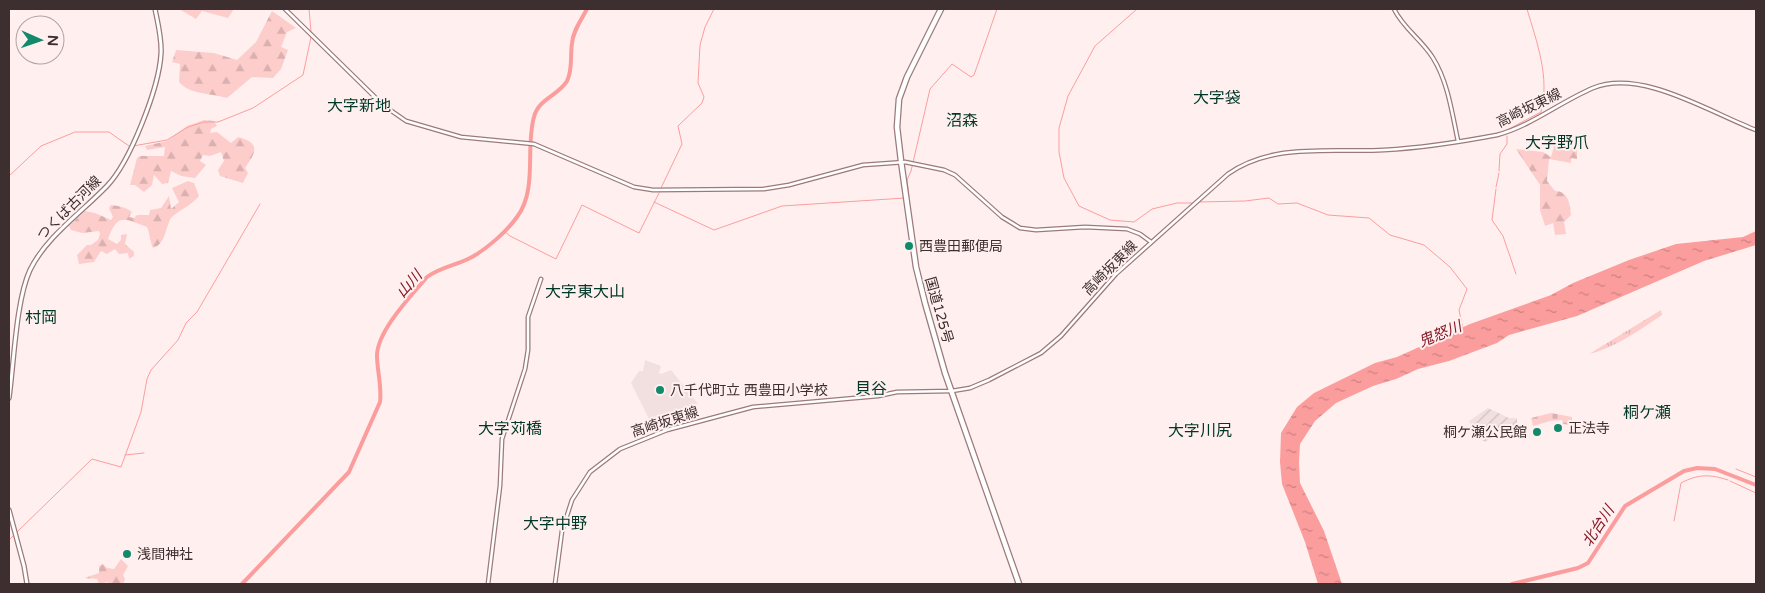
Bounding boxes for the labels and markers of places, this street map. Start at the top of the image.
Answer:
place label: 西豊田郵便局 [919,238,1003,255]
marker: 西豊田郵便局 [903,240,915,252]
place label: 八千代町立 西豊田小学校 [670,382,828,399]
marker: 八千代町立 西豊田小学校 [654,384,666,396]
place label: 正法寺 [1568,420,1610,437]
marker: 正法寺 [1552,422,1564,434]
place label: 桐ケ瀬公民館 [1443,424,1527,441]
marker: 桐ケ瀬公民館 [1531,426,1543,438]
place label: 浅間神社 [137,546,193,563]
marker: 浅間神社 [121,548,133,560]

